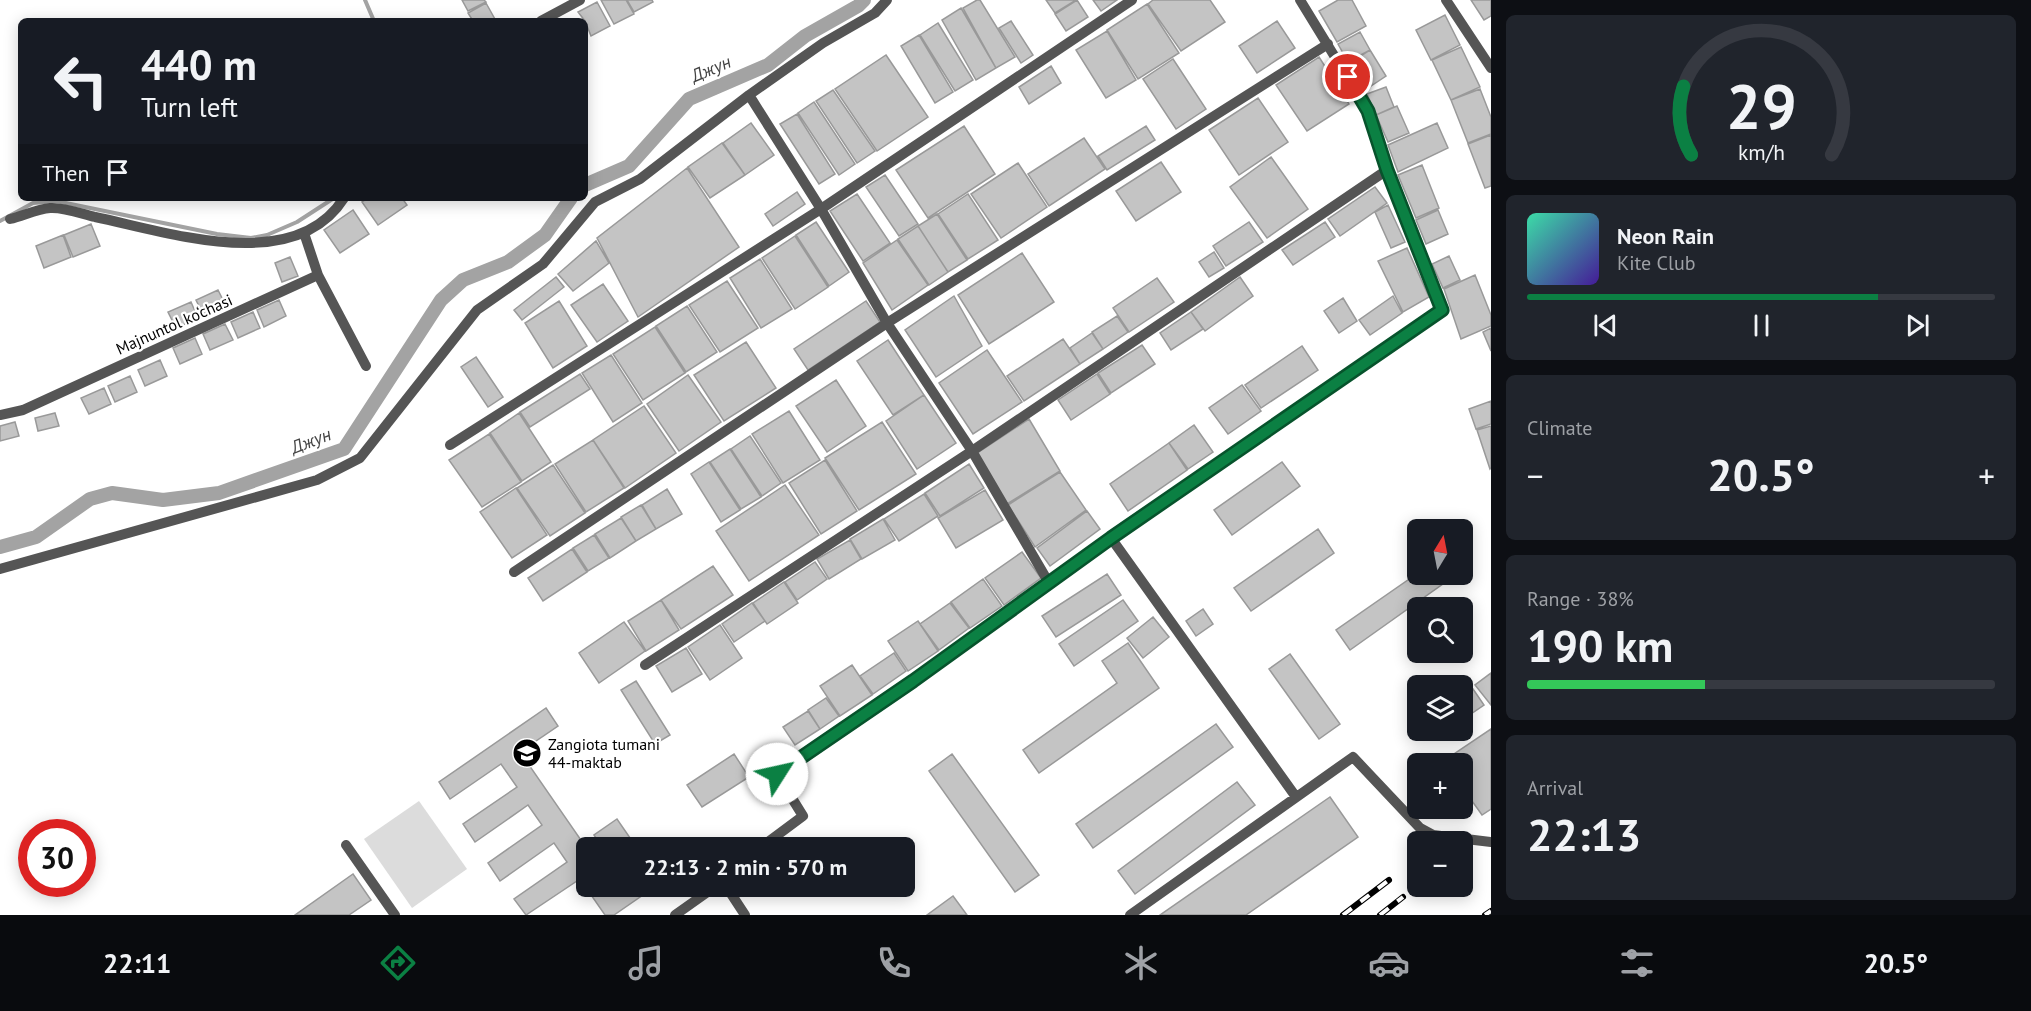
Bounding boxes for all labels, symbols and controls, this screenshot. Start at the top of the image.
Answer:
text: 440 m [141,37,257,92]
icon: left [42,42,120,120]
water label: Джун [685,50,735,88]
pin [1322,51,1373,102]
icon: arrive [1331,60,1364,93]
text: 29 [1726,65,1796,146]
text: Turn left [141,90,238,124]
text: km/h [1737,138,1784,166]
icon: arrive [101,156,134,189]
text: Then [42,159,89,187]
text: Neon Rain [1617,222,1714,250]
text: Kite Club [1617,250,1695,276]
street label: Majnuntol ko‘chasi [113,289,235,359]
icon: previous [1589,309,1622,342]
icon: pause [1745,309,1778,342]
icon: next [1901,309,1934,342]
text: Climate [1527,415,1593,441]
water label: Джун [285,422,335,459]
text: 20.5° [1707,445,1815,503]
text: − [1527,454,1544,497]
text: + [1978,454,1995,497]
north arrow [1407,519,1473,585]
map controls [1407,519,1473,897]
text: Range · 38% [1527,586,1634,612]
button: search [1407,597,1473,663]
text: 190 km [1527,616,1673,674]
button: layers [1407,675,1473,741]
place label: Zangiota tumani 44-maktab [548,734,660,772]
school or university icon: Zangiota tumani 44-maktab [511,737,543,769]
position arrow [745,742,809,806]
button: + [1407,753,1473,819]
text: Arrival [1527,775,1583,801]
text: 22:13 [1527,805,1641,863]
speed limit sign: 30 [18,819,96,897]
button: − [1407,831,1473,897]
text: 22:13 · 2 min · 570 m [644,853,847,881]
icon: directions [377,942,419,984]
icon: music [625,942,667,984]
icon: phone [873,942,915,984]
icon: climate [1120,942,1162,984]
icon: car [1368,942,1410,984]
icon: filters [1616,942,1658,984]
text: 22:11 [103,946,171,980]
text: 20.5° [1864,946,1928,980]

